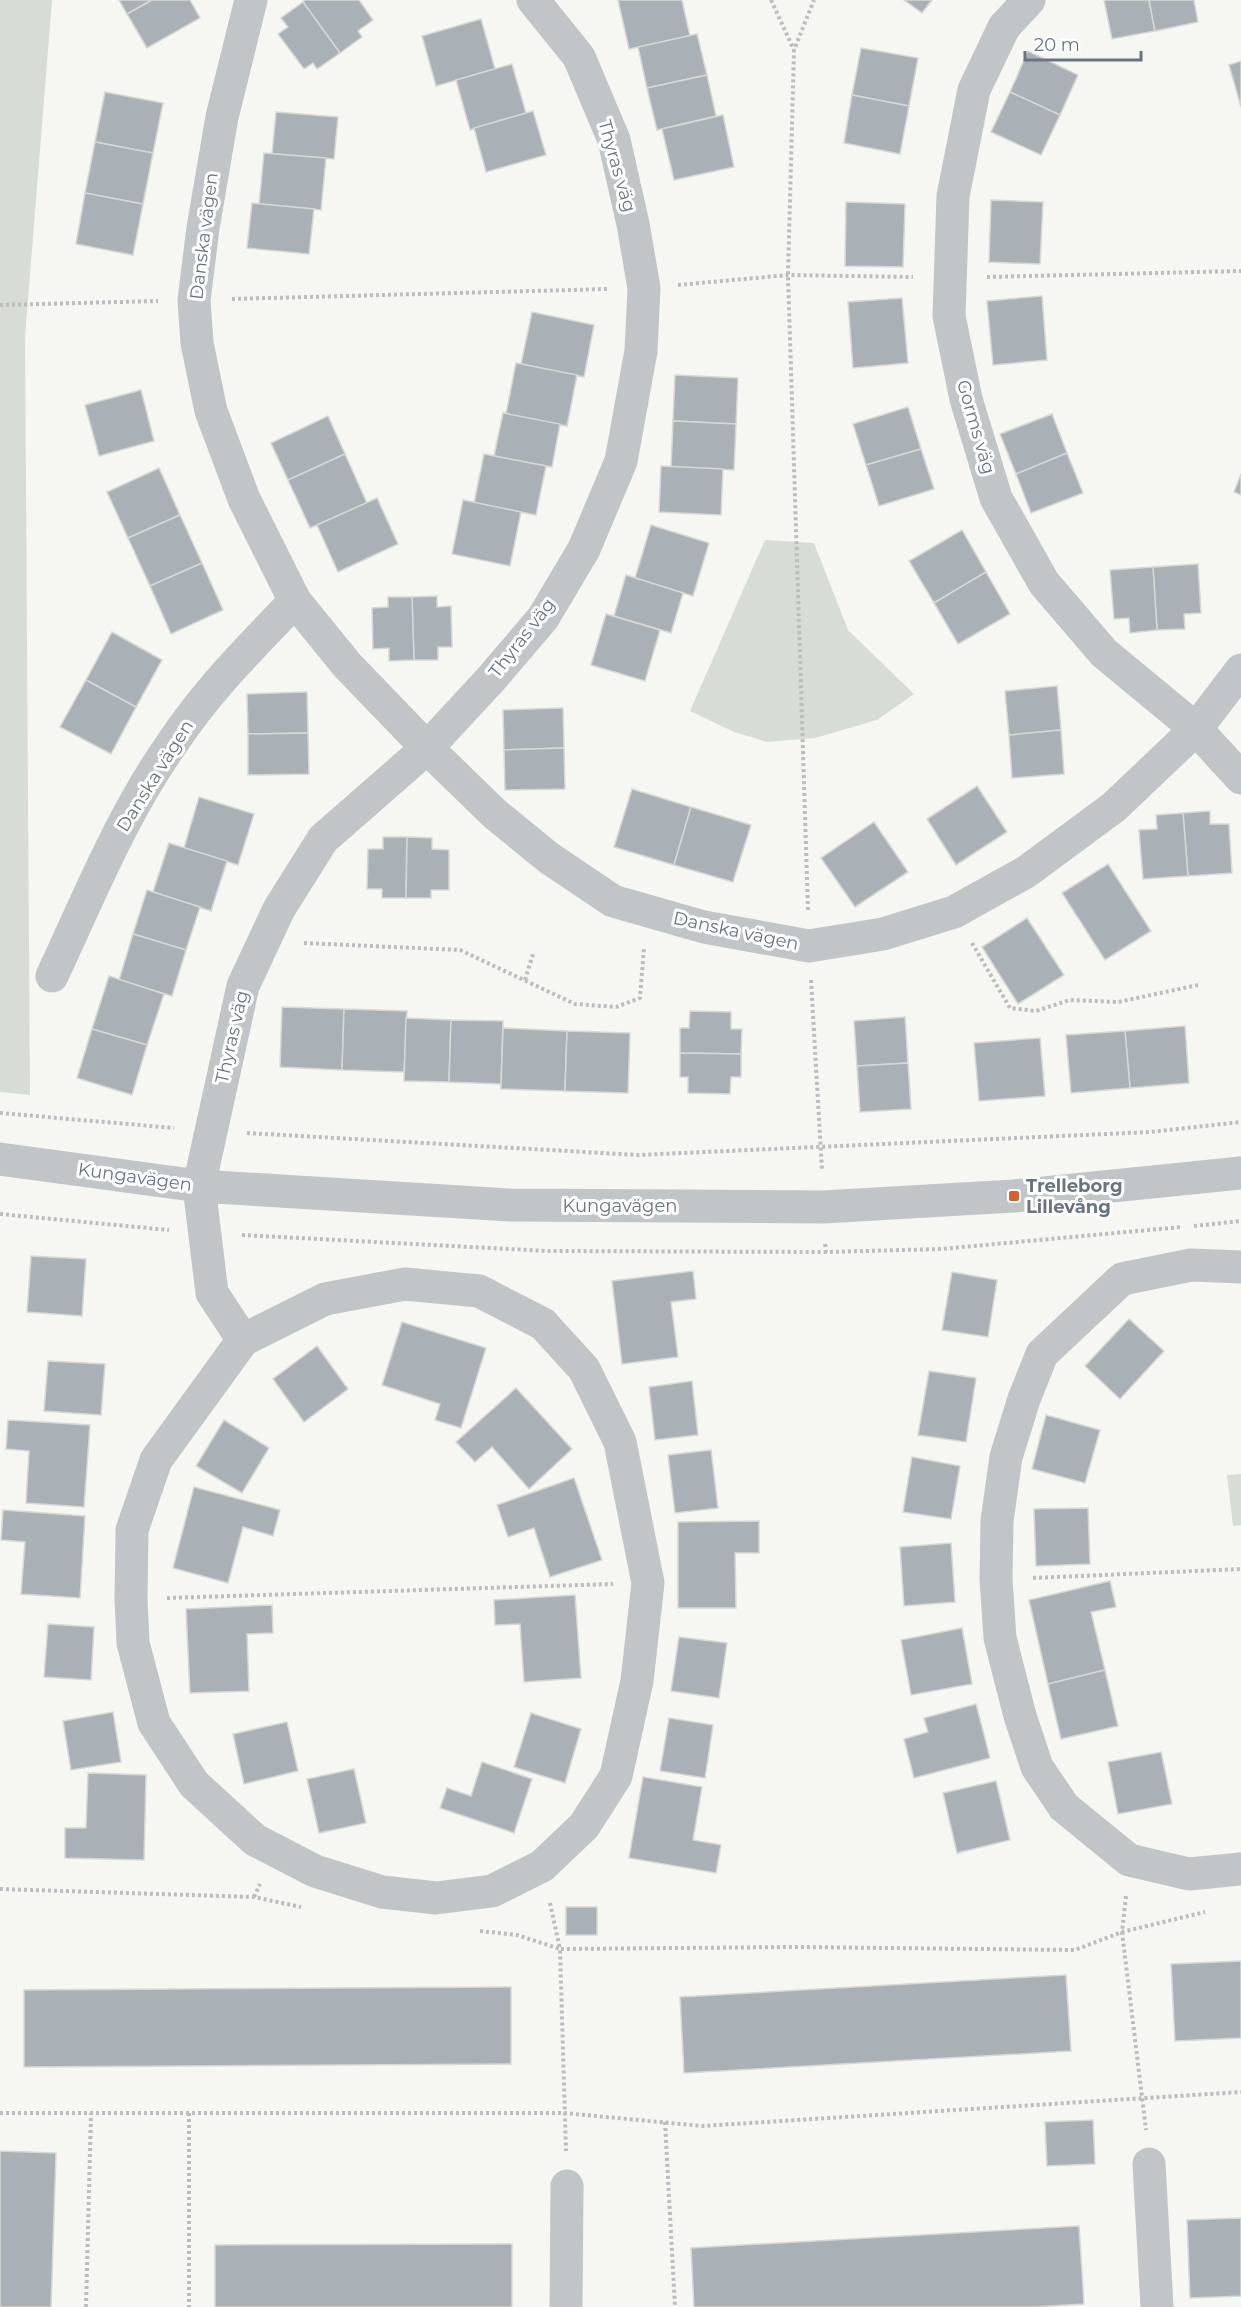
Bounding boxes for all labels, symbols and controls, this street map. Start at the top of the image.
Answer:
scale bar [1025,24,1140,62]
text: 20 m [1034,34,1080,56]
street label: Thyras väg [593,117,641,215]
street label: Danska vägen [185,171,223,301]
street label: Gorms väg [952,377,1000,477]
street label: Thyras väg [484,594,560,682]
street label: Danska vägen [112,716,198,836]
street label: Danska vägen [671,907,801,955]
street label: Thyras väg [211,988,253,1086]
street label: Kungavägen [77,1158,193,1196]
place label: Trelleborg Lillevång [1026,1175,1122,1218]
marker: Trelleborg Lillevång [1007,1189,1021,1203]
street label: Kungavägen [563,1195,677,1217]

